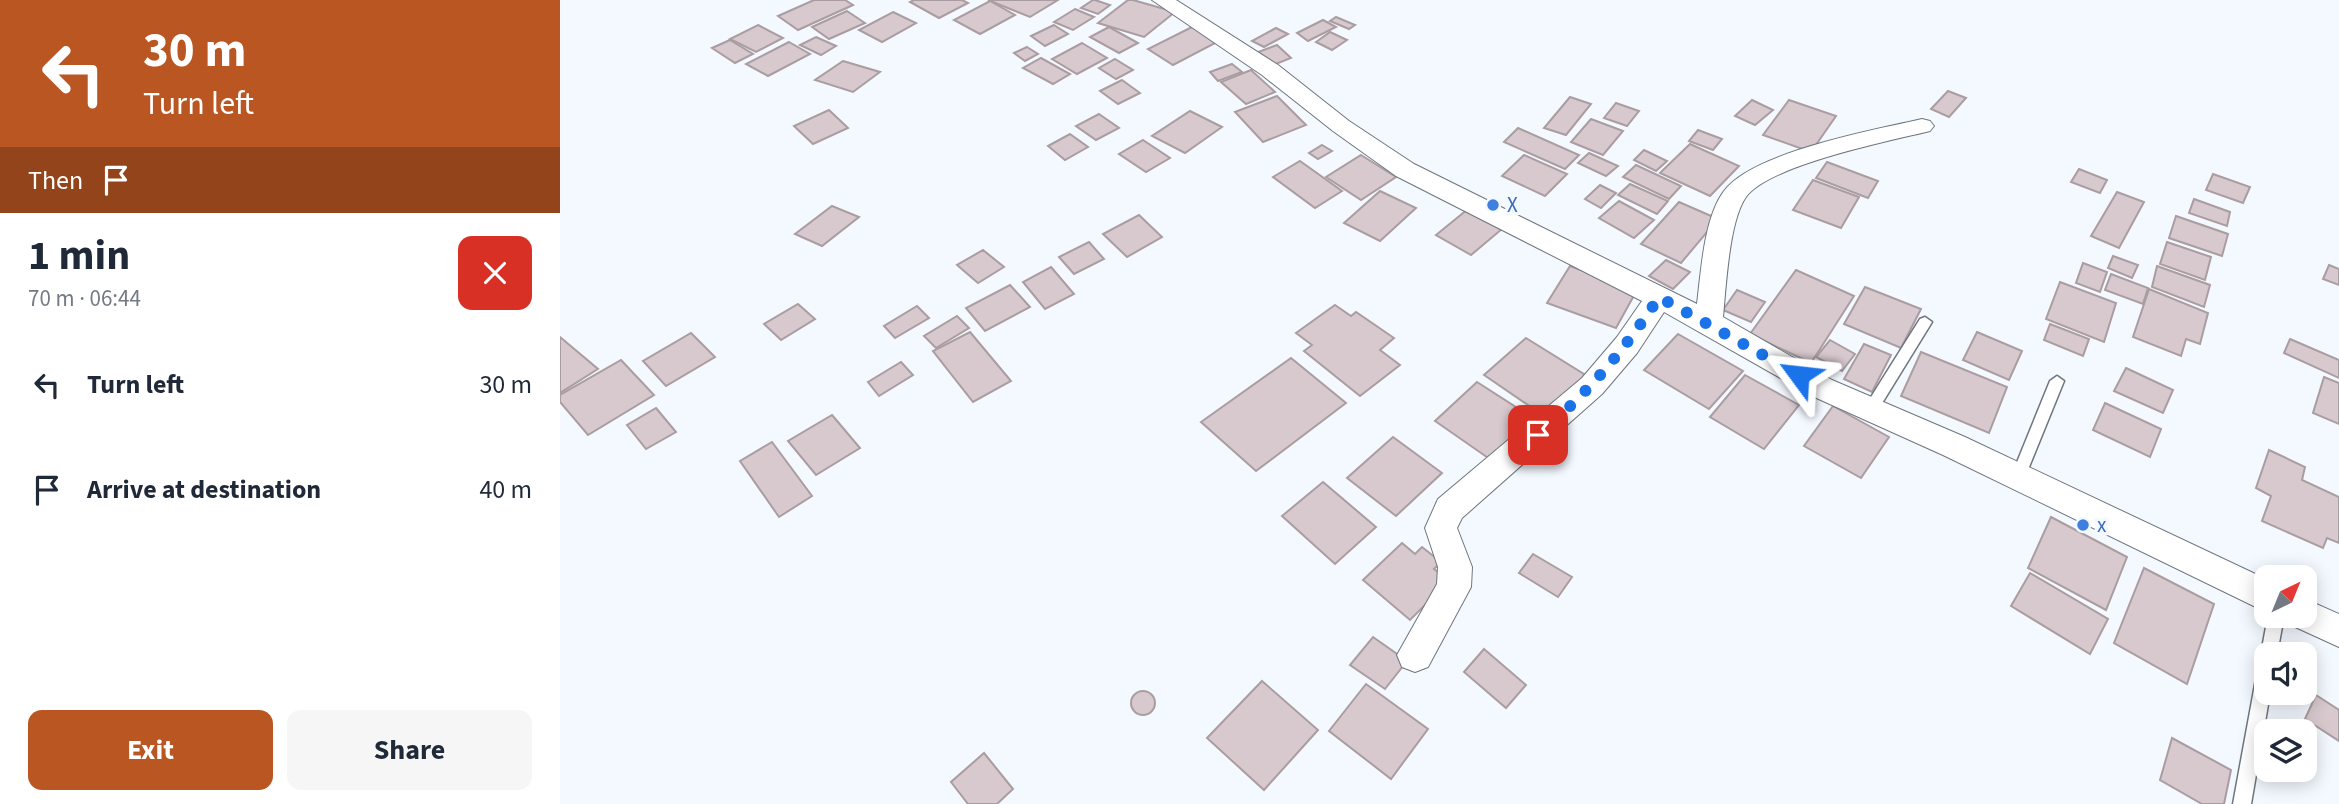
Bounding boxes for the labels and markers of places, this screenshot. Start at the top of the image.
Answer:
place label: X [1507,190,1518,220]
marker: X [1485,197,1501,213]
pin [1508,405,1568,465]
place label: x [2097,510,2107,540]
marker: x [2075,517,2091,533]

